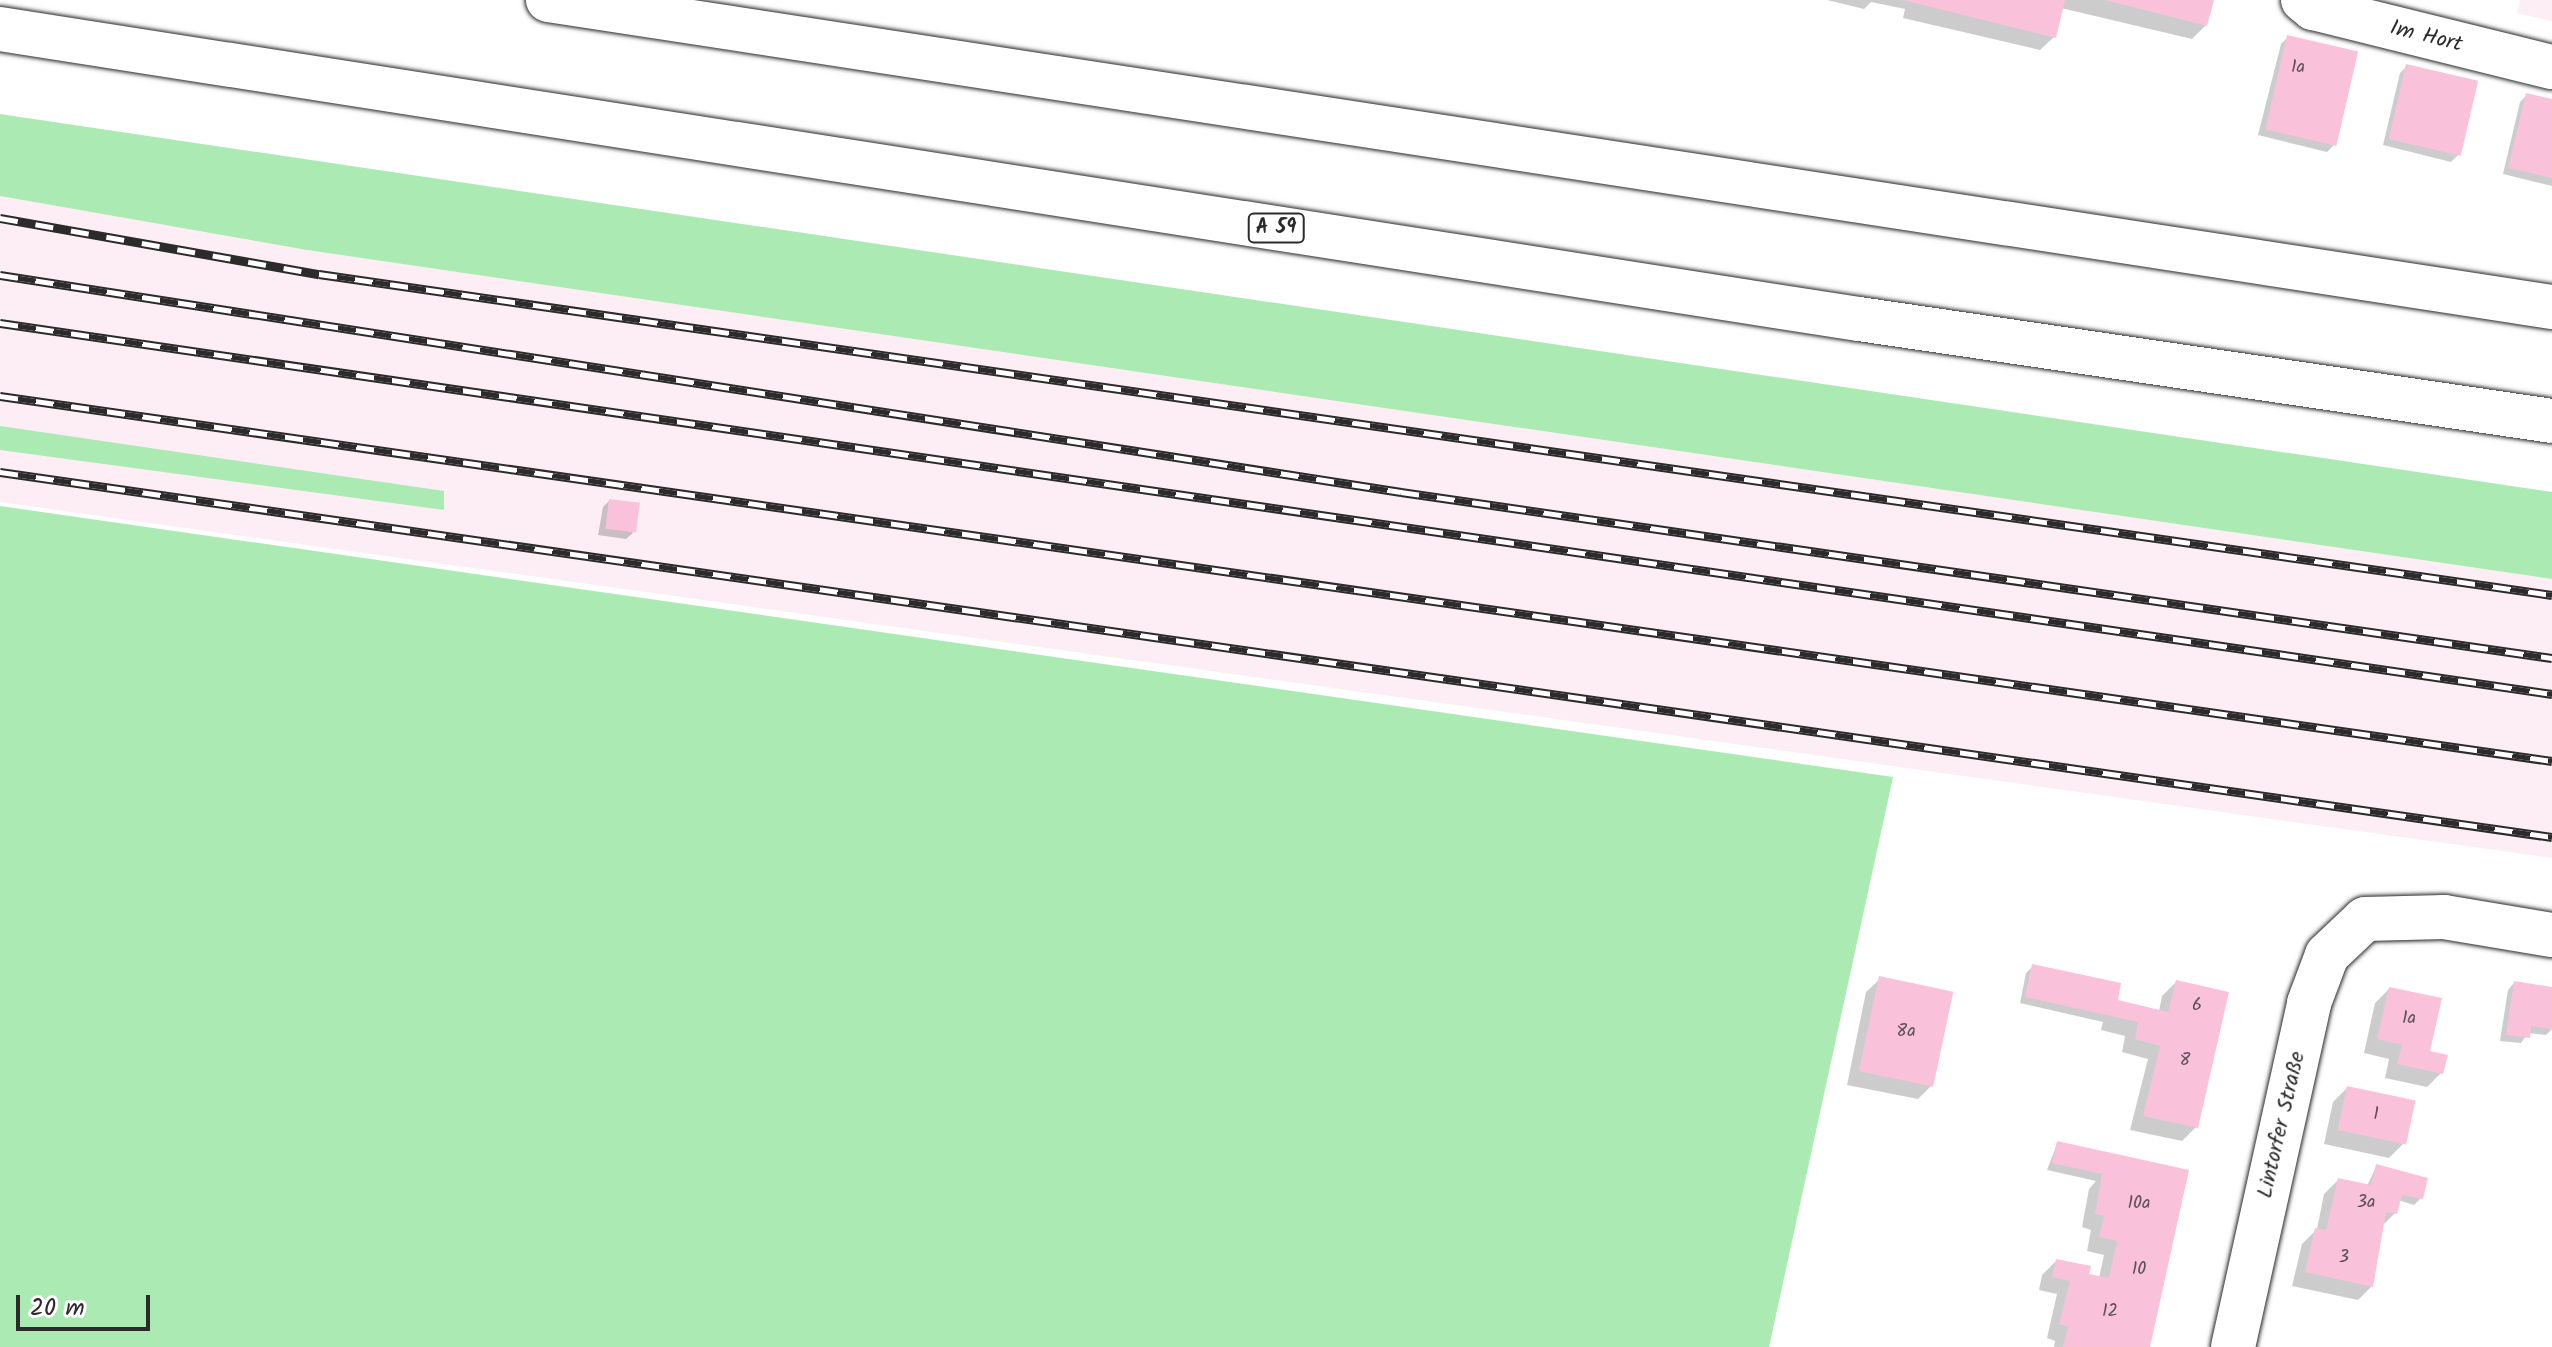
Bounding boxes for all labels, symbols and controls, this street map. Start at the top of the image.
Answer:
street label: Im Hort [2387,15,2465,59]
house number: 1a [2291,57,2305,79]
road number: A 59 [1246,212,1306,244]
house number: 6 [2192,995,2202,1017]
house number: 1a [2402,1008,2416,1030]
house number: 8a [1896,1021,1916,1043]
street label: Lintorfer Straße [2252,1049,2312,1201]
house number: 8 [2180,1050,2190,1072]
house number: 1 [2373,1104,2379,1126]
house number: 3a [2357,1192,2375,1214]
house number: 10a [2127,1193,2151,1215]
house number: 3 [2339,1247,2349,1269]
house number: 10 [2132,1259,2146,1281]
scale bar [20,1279,154,1329]
text: 20 m [30,1289,85,1328]
house number: 12 [2102,1301,2118,1323]

